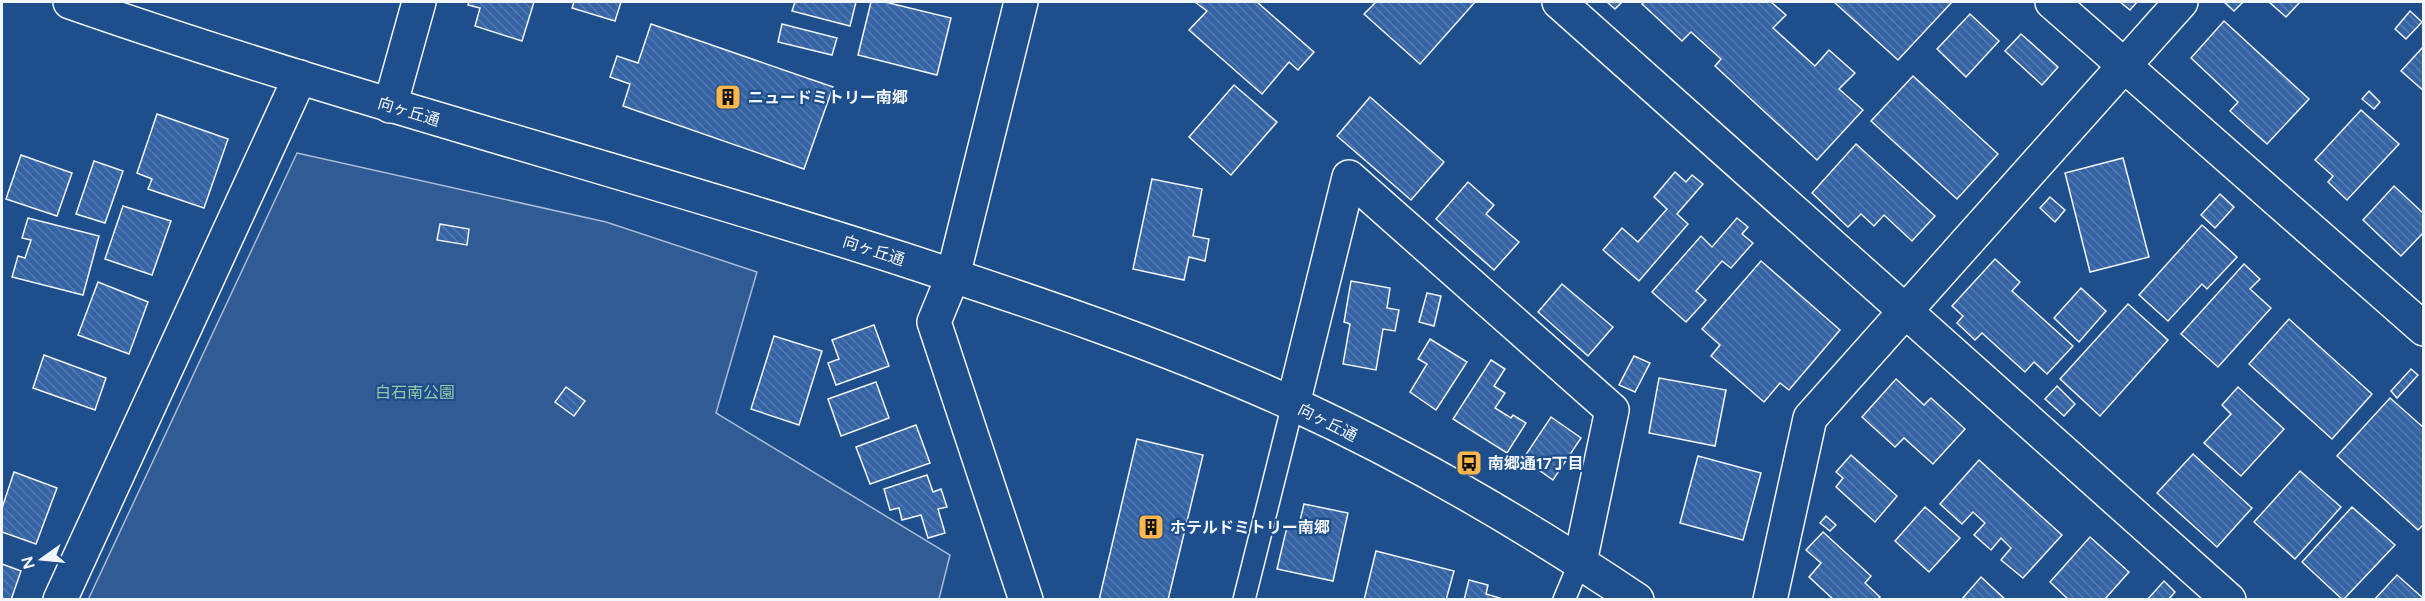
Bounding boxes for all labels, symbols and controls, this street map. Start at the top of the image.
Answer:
building icon: ニュードミトリー南郷 [713,82,743,112]
place label: ニュードミトリー南郷 [748,88,908,107]
street label: 向ヶ丘通 [375,93,442,130]
street label: 向ヶ丘通 [840,232,907,269]
park label: 白石南公園 [375,383,455,402]
street label: 向ヶ丘通 [1295,399,1361,445]
bus stop icon: 南郷通17丁目 [1454,448,1484,478]
place label: 南郷通17丁目 [1488,454,1584,473]
building icon: ホテルドミトリー南郷 [1136,512,1166,542]
place label: ホテルドミトリー南郷 [1170,518,1330,537]
north arrow [12,529,72,589]
text: N [17,554,39,571]

